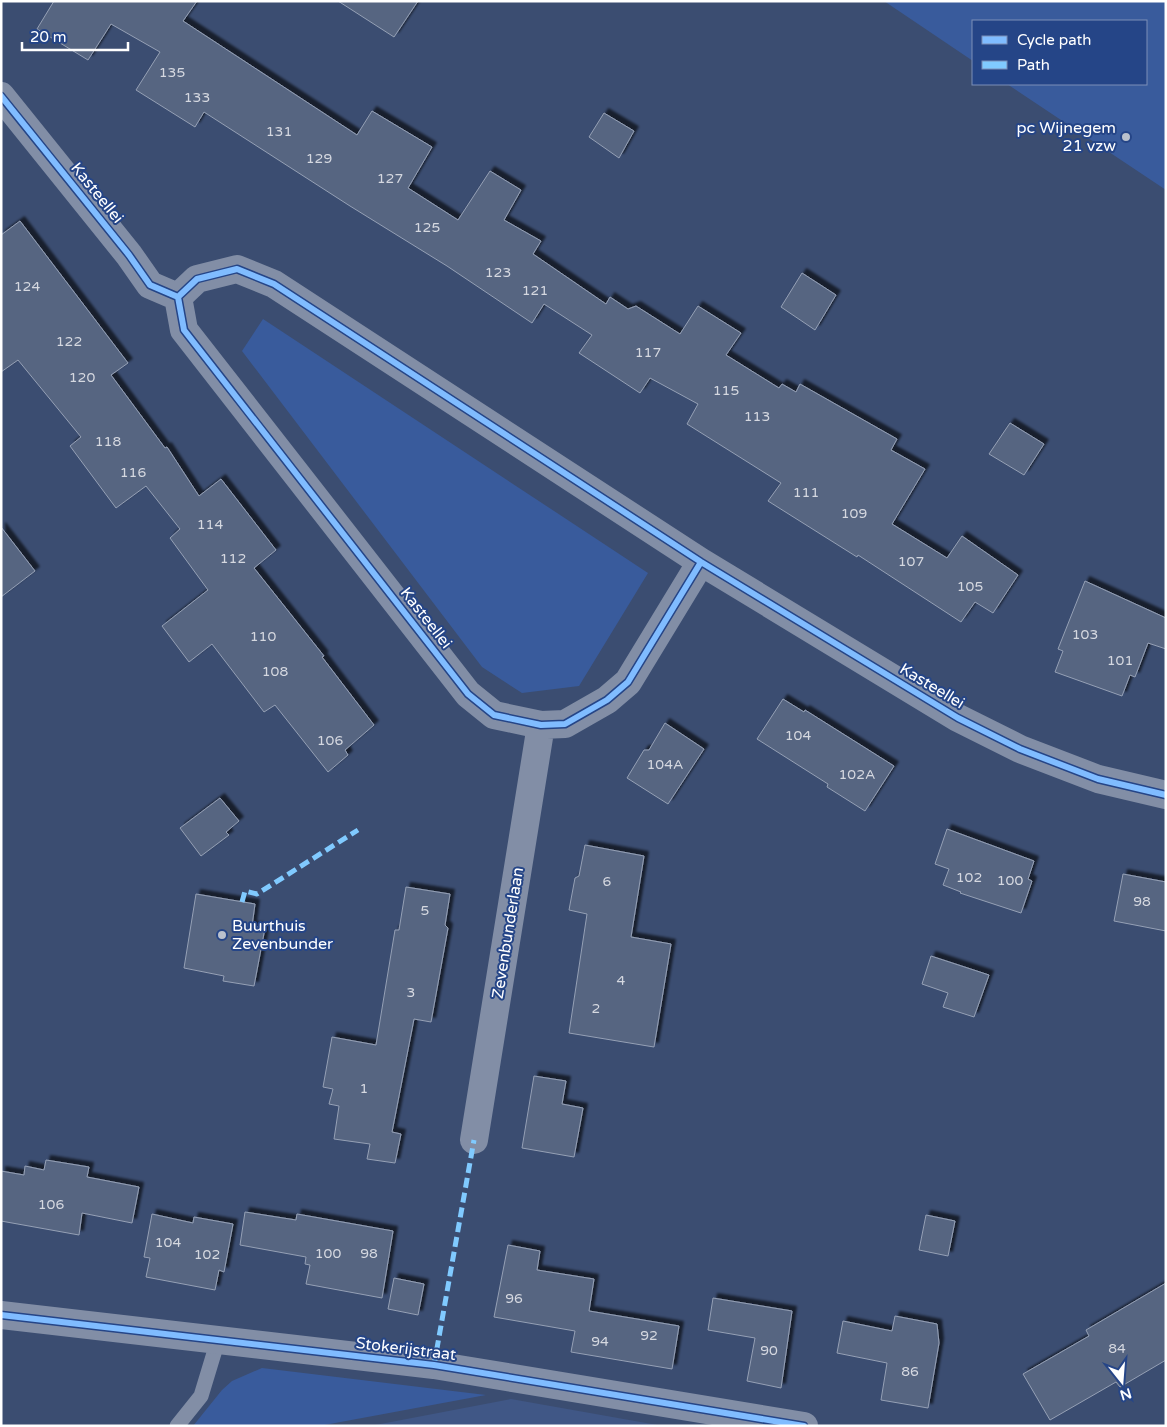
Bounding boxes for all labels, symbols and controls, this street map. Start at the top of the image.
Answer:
scale bar [22,20,129,52]
legend [972,20,1147,85]
text: 20 m [30,28,67,46]
text: Cycle path [1017,31,1091,49]
text: Path [1017,56,1050,74]
house number: 135 [159,64,185,81]
house number: 133 [184,89,210,106]
place label: pc Wijnegem 21 vzw [1017,118,1116,156]
house number: 131 [266,123,292,140]
marker: pc Wijnegem 21 vzw [1120,131,1132,143]
house number: 129 [306,150,332,167]
street label: Kasteellei [66,159,128,227]
house number: 127 [377,170,403,187]
house number: 125 [414,219,440,236]
house number: 123 [485,264,511,281]
house number: 124 [14,278,40,295]
house number: 121 [522,282,548,299]
house number: 122 [56,333,82,350]
house number: 117 [635,344,661,361]
house number: 120 [69,369,95,386]
house number: 115 [713,382,739,399]
house number: 113 [744,408,770,425]
house number: 118 [95,433,121,450]
house number: 116 [120,464,146,481]
house number: 111 [793,484,819,501]
house number: 109 [841,505,867,522]
house number: 114 [197,516,223,533]
house number: 112 [220,550,246,567]
house number: 107 [898,553,924,570]
house number: 105 [957,578,983,595]
street label: Kasteellei [396,583,456,653]
house number: 103 [1072,626,1098,643]
house number: 110 [250,628,276,645]
house number: 101 [1107,652,1133,669]
street label: Kasteellei [896,659,968,713]
house number: 108 [262,663,288,680]
house number: 104 [785,727,811,744]
house number: 106 [317,732,343,749]
house number: 104A [647,756,683,773]
house number: 102A [839,766,875,783]
street label: Zevenbunderlaan [488,866,528,1000]
house number: 102 [956,869,982,886]
house number: 100 [997,872,1023,889]
house number: 6 [603,873,612,890]
house number: 98 [1133,893,1151,910]
house number: 5 [421,902,429,919]
place label: Buurthuis Zevenbunder [232,916,334,954]
marker: Buurthuis Zevenbunder [216,929,228,941]
house number: 4 [617,972,626,989]
house number: 3 [407,984,415,1001]
house number: 2 [592,1000,600,1017]
house number: 1 [360,1080,368,1097]
house number: 106 [38,1196,64,1213]
house number: 104 [155,1234,181,1251]
house number: 100 [315,1245,341,1262]
house number: 98 [360,1245,378,1262]
house number: 102 [194,1246,220,1263]
house number: 96 [505,1290,523,1307]
house number: 92 [640,1327,658,1344]
street label: Stokerijstraat [355,1333,457,1365]
house number: 94 [591,1333,609,1350]
house number: 84 [1108,1340,1126,1357]
house number: 90 [760,1342,778,1359]
north arrow [1097,1357,1147,1407]
house number: 86 [901,1363,919,1380]
text: N [1118,1384,1134,1404]

